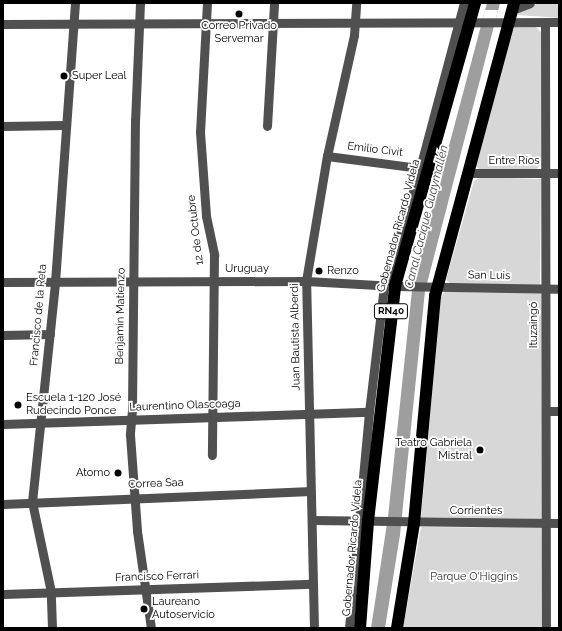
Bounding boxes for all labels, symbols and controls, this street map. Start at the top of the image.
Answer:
marker: Correo Privado Servemar [234,9,244,19]
place label: Correo Privado Servemar [201,20,277,46]
place label: Super Leal [72,69,127,83]
marker: Super Leal [59,71,69,81]
street label: Emilio Civit [347,140,403,160]
water label: Canal Cacique Guaymallén [402,144,452,290]
street label: Entre Ríos [488,154,540,168]
street label: Gobernador Ricardo Videla [375,158,423,294]
street label: 12 de Octubre [185,194,207,266]
street label: Uruguay [225,262,269,276]
street label: Francisco de la Reta [28,263,50,367]
place label: Renzo [327,264,359,278]
marker: Renzo [314,266,324,276]
street label: Benjamín Matienzo [114,268,128,364]
street label: San Luis [468,269,510,283]
street label: Juan Bautista Alberdi [288,283,304,391]
street label: Ituzaingó [527,302,541,348]
road number: RN40 [373,303,409,319]
place label: Escuela 1-120 José Rudecindo Ponce [26,392,121,418]
street label: Laurentino Olascoaga [129,397,241,415]
marker: Escuela 1-120 José Rudecindo Ponce [13,400,23,410]
place label: Teatro Gabriela Mistral [395,437,472,463]
marker: Teatro Gabriela Mistral [475,445,485,455]
place label: Atomo [76,466,110,480]
marker: Atomo [113,468,123,478]
street label: Correa Saa [128,476,184,492]
street label: Gobernador Ricardo Videla [340,479,366,617]
street label: Corrientes [450,504,502,518]
street label: Francisco Ferrari [115,569,199,585]
park label: Parque O'Higgins [430,570,518,584]
place label: Laureano Autoservicio [152,596,215,622]
marker: Laureano Autoservicio [139,604,149,614]

